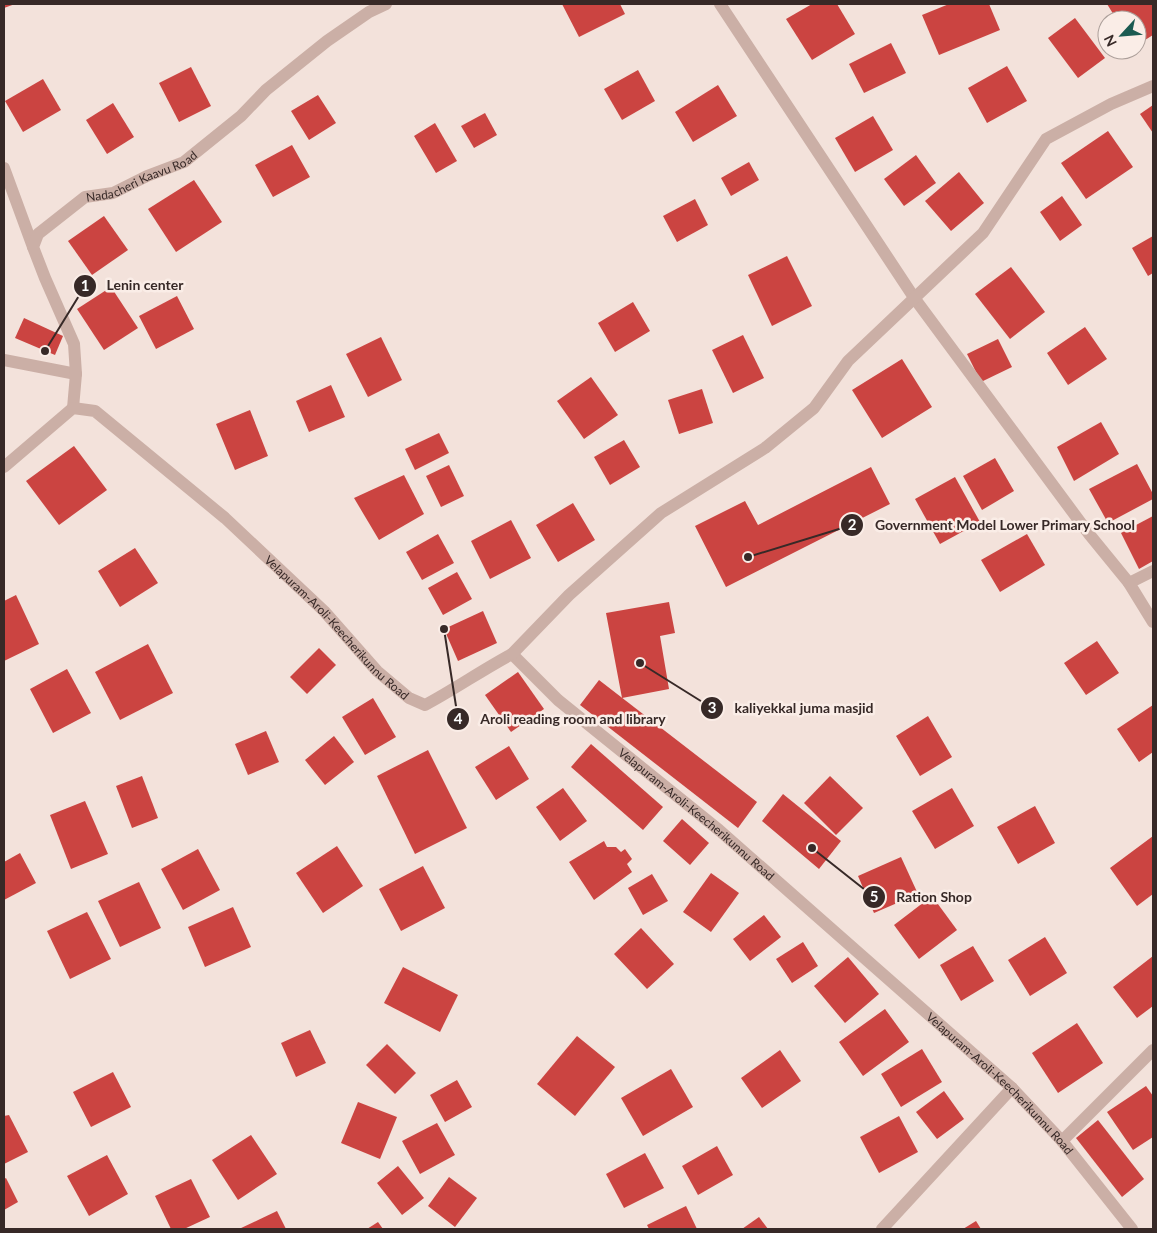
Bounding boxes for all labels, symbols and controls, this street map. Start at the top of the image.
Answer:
north arrow [1097,10,1147,60]
text: N [1100,32,1120,49]
street label: Nadacheri Kaavu Road [85,147,200,204]
callout: Lenin center [72,271,194,300]
text: 1 [81,276,89,294]
text: Lenin center [107,276,184,293]
callout: Government Model Lower Primary School [840,510,1145,539]
text: 2 [848,515,857,533]
text: Government Model Lower Primary School [875,516,1135,533]
street label: Velapuram-Aroli-Keecherikunnu Road [262,552,412,703]
callout: kaliyekkal juma masjid [700,693,884,722]
text: 3 [708,698,716,716]
text: kaliyekkal juma masjid [735,699,874,716]
callout: Aroli reading room and library [446,704,676,733]
text: 4 [454,709,463,727]
text: Aroli reading room and library [479,710,666,727]
street label: Velapuram-Aroli-Keecherikunnu Road [616,745,778,883]
callout: Ration Shop [862,882,982,911]
text: 5 [870,887,878,905]
text: Ration Shop [896,888,972,905]
street label: Velapuram-Aroli-Keecherikunnu Road [924,1009,1077,1157]

